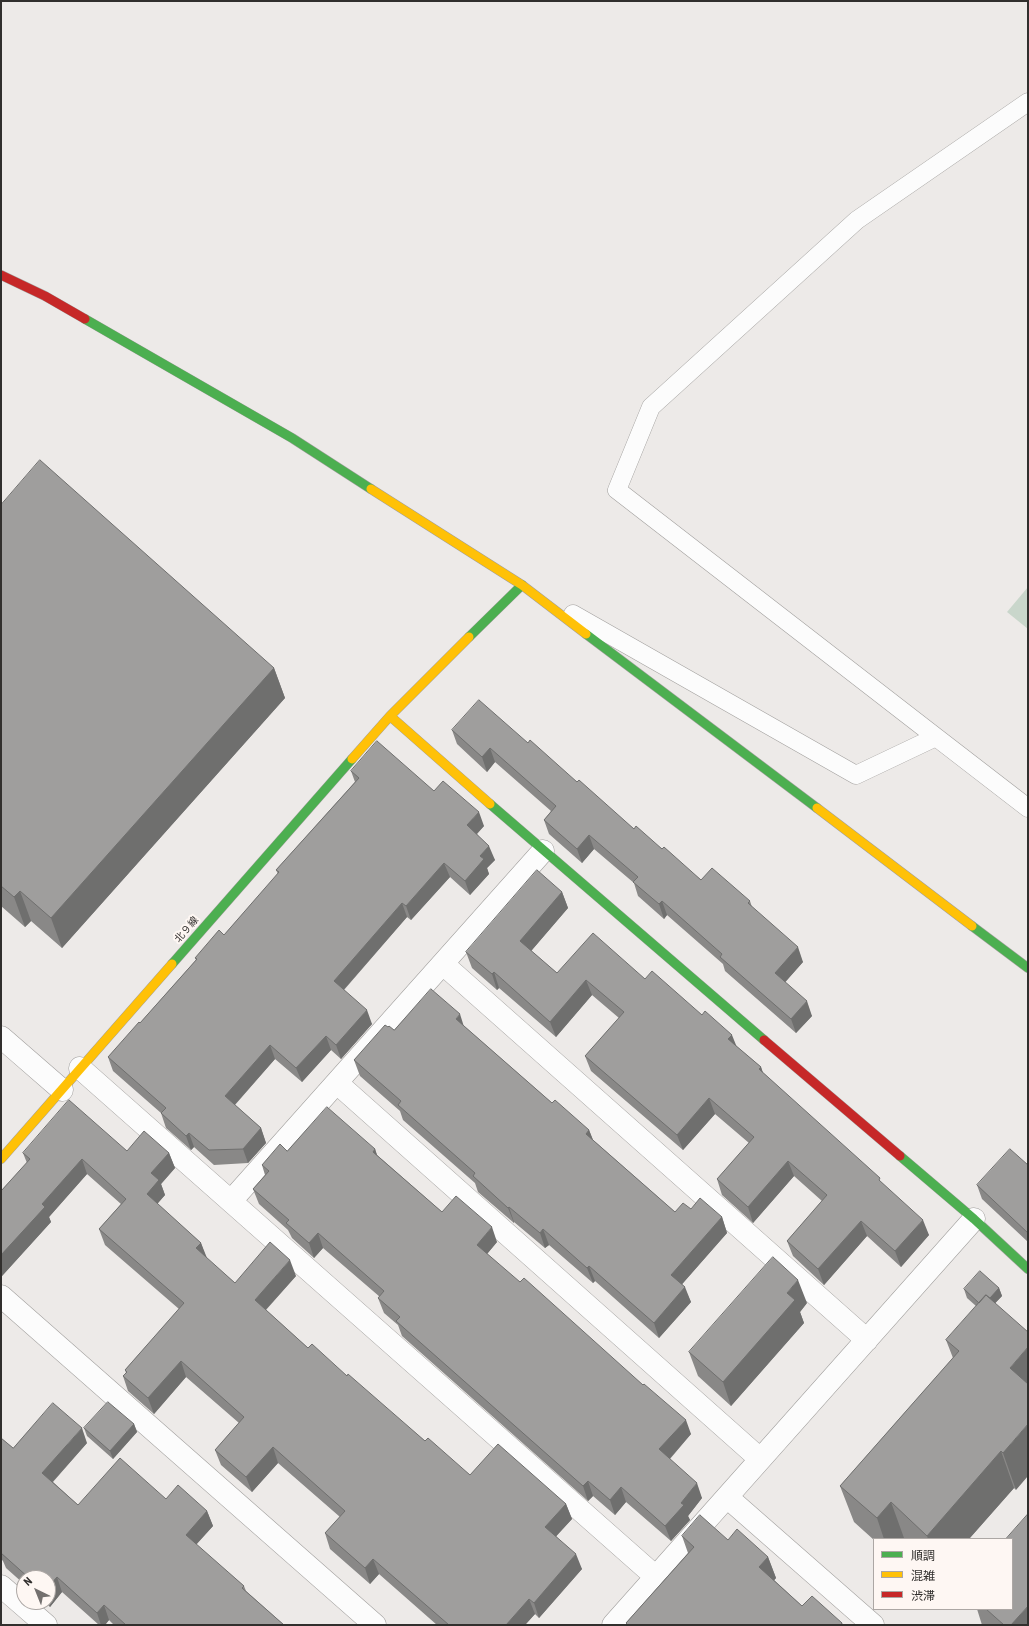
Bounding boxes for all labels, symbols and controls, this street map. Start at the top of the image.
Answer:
street label: 北９線 [173,915,201,945]
legend [873,1538,1013,1610]
text: 順調 [911,1549,935,1563]
text: 混雑 [911,1569,935,1583]
north arrow [16,1570,56,1610]
text: N [21,1575,35,1589]
text: 渋滞 [911,1589,935,1603]

